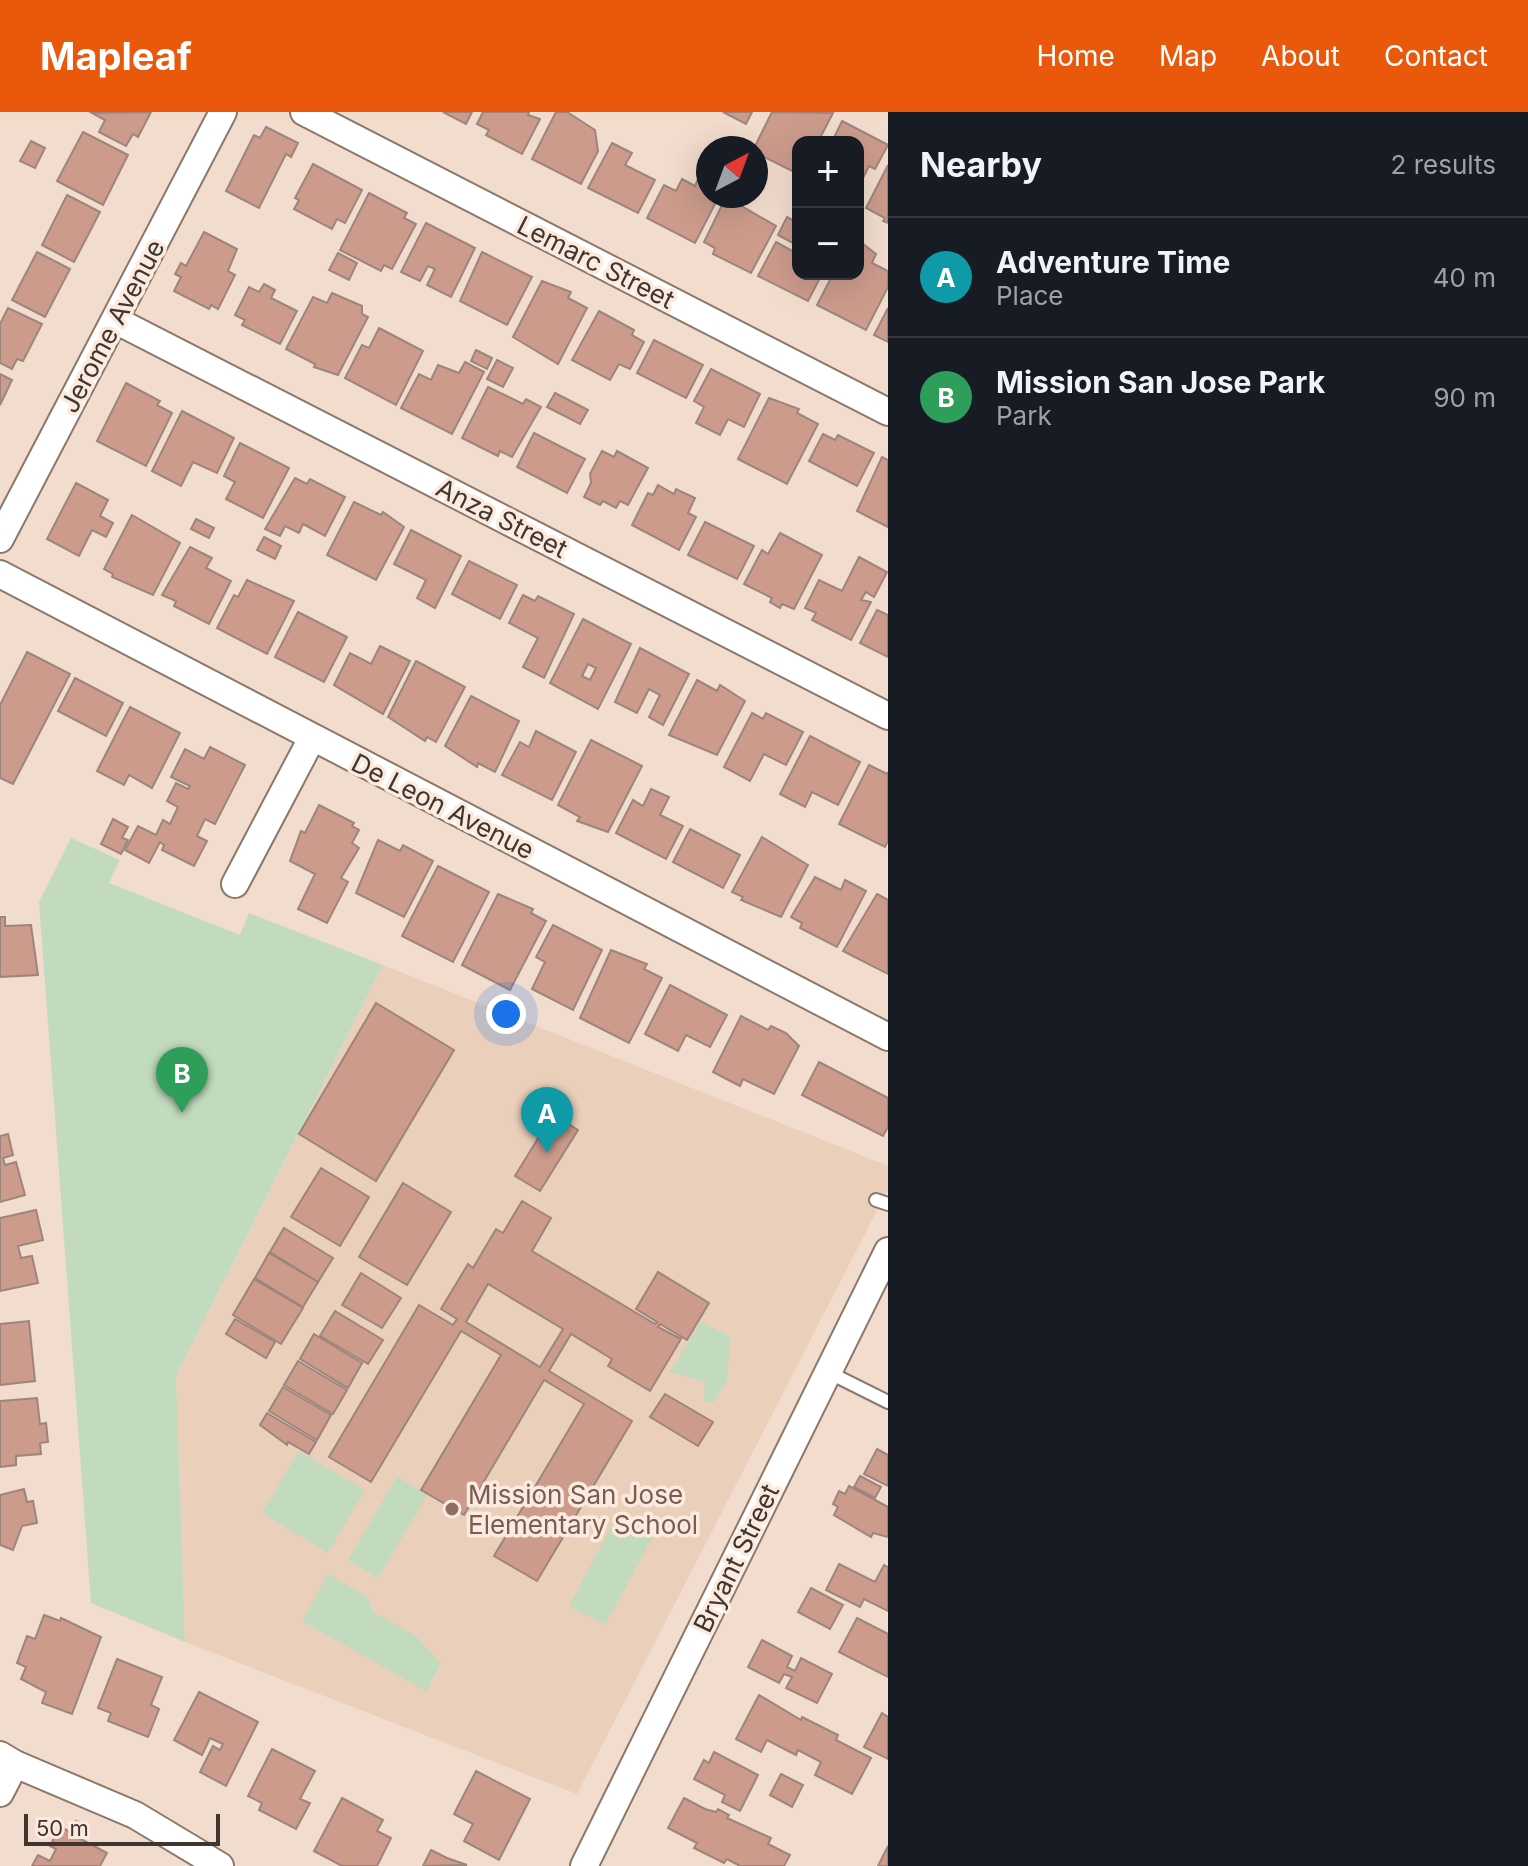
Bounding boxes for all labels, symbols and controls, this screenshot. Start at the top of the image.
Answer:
text: Mapleaf [40,33,192,79]
text: Home [1036,39,1115,73]
text: Map [1159,39,1217,73]
text: About [1261,39,1340,73]
text: Contact [1384,39,1488,73]
north arrow [696,136,768,208]
map controls [792,136,864,280]
button: + [792,136,864,208]
text: Nearby [920,144,1042,185]
text: 2 results [1391,149,1496,180]
button: − [792,208,864,280]
street label: Lemarc Street [512,209,680,315]
street label: Jerome Avenue [53,234,171,418]
text: Adventure Time [996,244,1230,280]
text: A [936,262,956,293]
text: 40 m [1433,262,1496,293]
text: Place [996,280,1064,311]
text: Mission San Jose Park [996,364,1325,400]
text: B [937,382,955,413]
text: 90 m [1433,382,1496,413]
text: Park [996,400,1052,431]
street label: Anza Street [431,472,573,564]
street label: De Leon Avenue [347,747,539,865]
your location [486,994,526,1034]
pin: B [156,1047,208,1113]
pin: A [521,1087,573,1153]
place label: Mission San Jose Elementary School [468,1479,698,1540]
street label: Bryant Street [687,1479,785,1637]
marker: Mission San Jose Elementary School [443,1500,461,1518]
scale bar [24,1810,220,1846]
text: 50 m [36,1815,89,1841]

